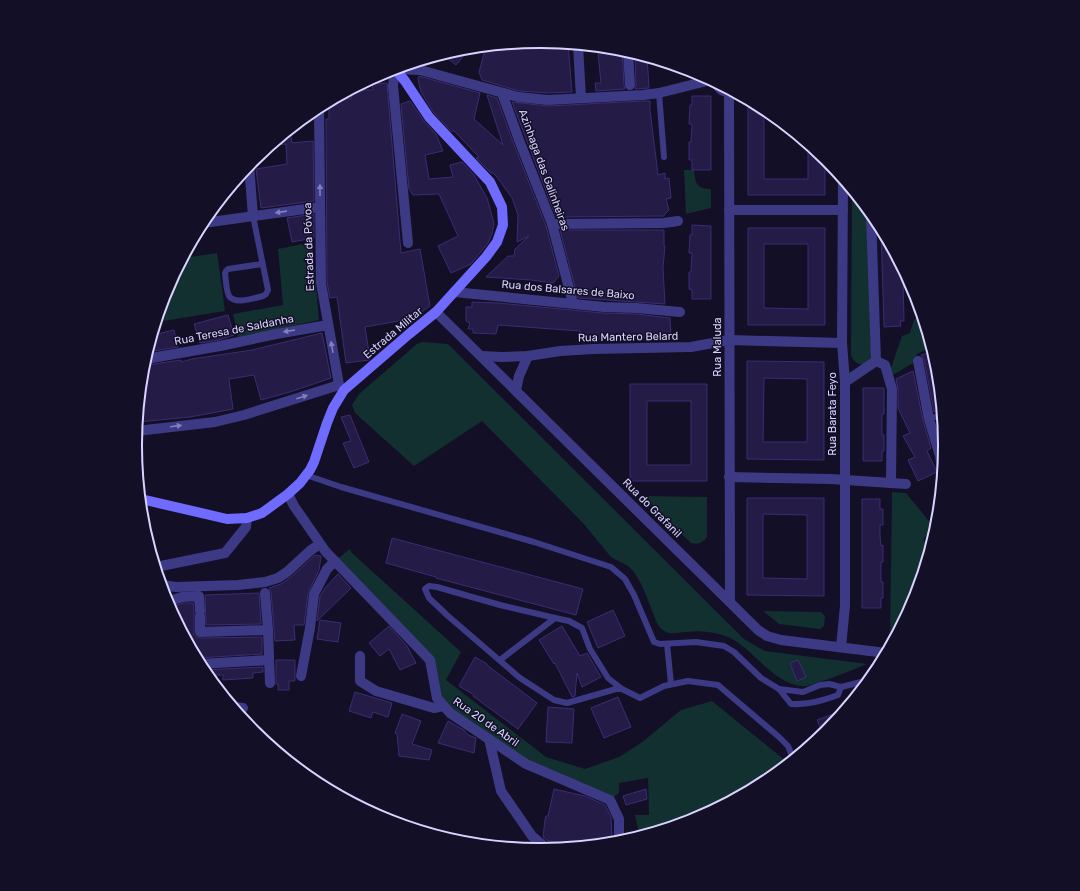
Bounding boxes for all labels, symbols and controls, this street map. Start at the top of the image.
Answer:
street label: Azinhaga das Galinheiras [516,108,572,233]
one-way arrow [317,183,323,196]
street label: Estrada da Póvoa [301,202,317,292]
one-way arrow [275,209,287,216]
street label: Rua dos Balsares de Baixo [501,278,635,302]
street label: Estrada Militar [361,304,426,362]
street label: Rua Teresa de Saldanha [173,312,295,348]
street label: Rua Maluda [711,317,724,377]
one-way arrow [283,328,295,334]
street label: Rua Mantero Belard [578,330,678,344]
one-way arrow [328,341,334,353]
street label: Rua Barata Feyo [826,372,839,456]
one-way arrow [296,394,308,400]
one-way arrow [170,423,182,430]
street label: Rua do Grafanil [620,476,684,540]
street label: Rua 20 de Abril [451,695,521,749]

